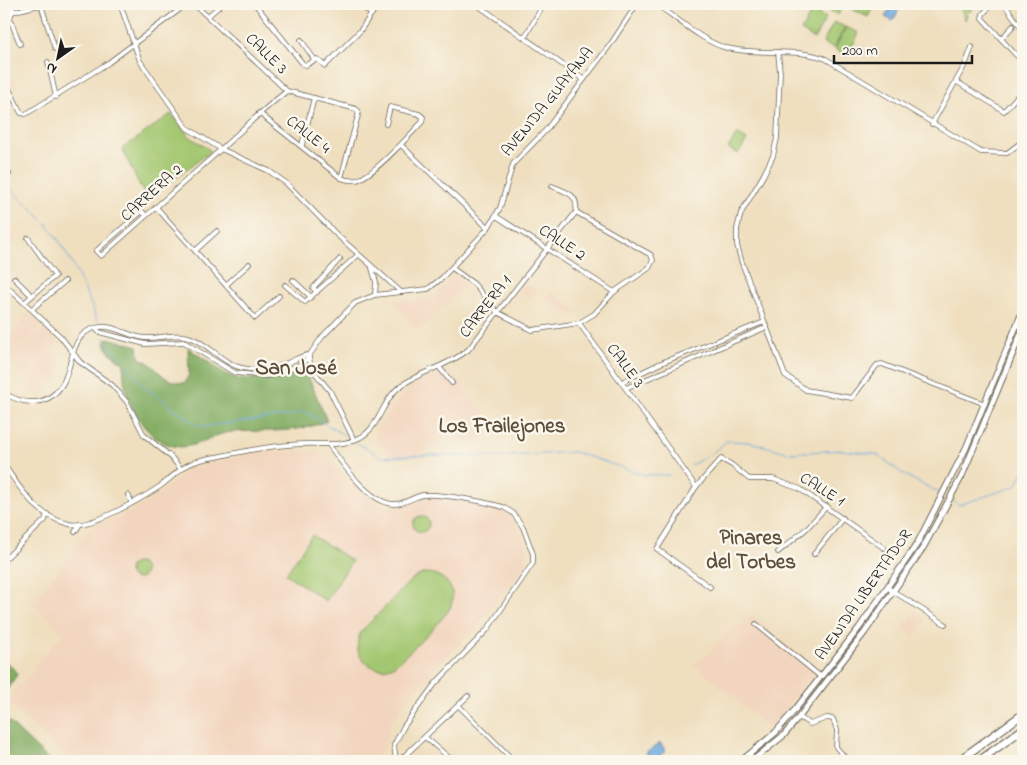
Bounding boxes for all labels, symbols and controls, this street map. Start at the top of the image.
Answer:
street label: CALLE 3 [239,28,293,80]
north arrow [32,32,82,82]
scale bar [834,32,972,64]
text: 200 m [842,40,878,62]
street label: AVENIDA GUAYANA [496,42,600,162]
text: N [42,56,61,79]
street label: CALLE 4 [281,110,336,160]
street label: CARRERA 2 [115,158,189,228]
street label: CALLE 2 [534,219,590,267]
street label: CARRERA 1 [454,271,518,343]
street label: CALLE 3 [600,338,650,394]
district label: San José [255,354,337,384]
district label: Los Frailejones [439,412,566,442]
street label: CALLE 1 [795,467,849,513]
district label: Pinares del Torbes [706,524,796,578]
street label: AVENIDA LIBERTADOR [810,524,918,666]

